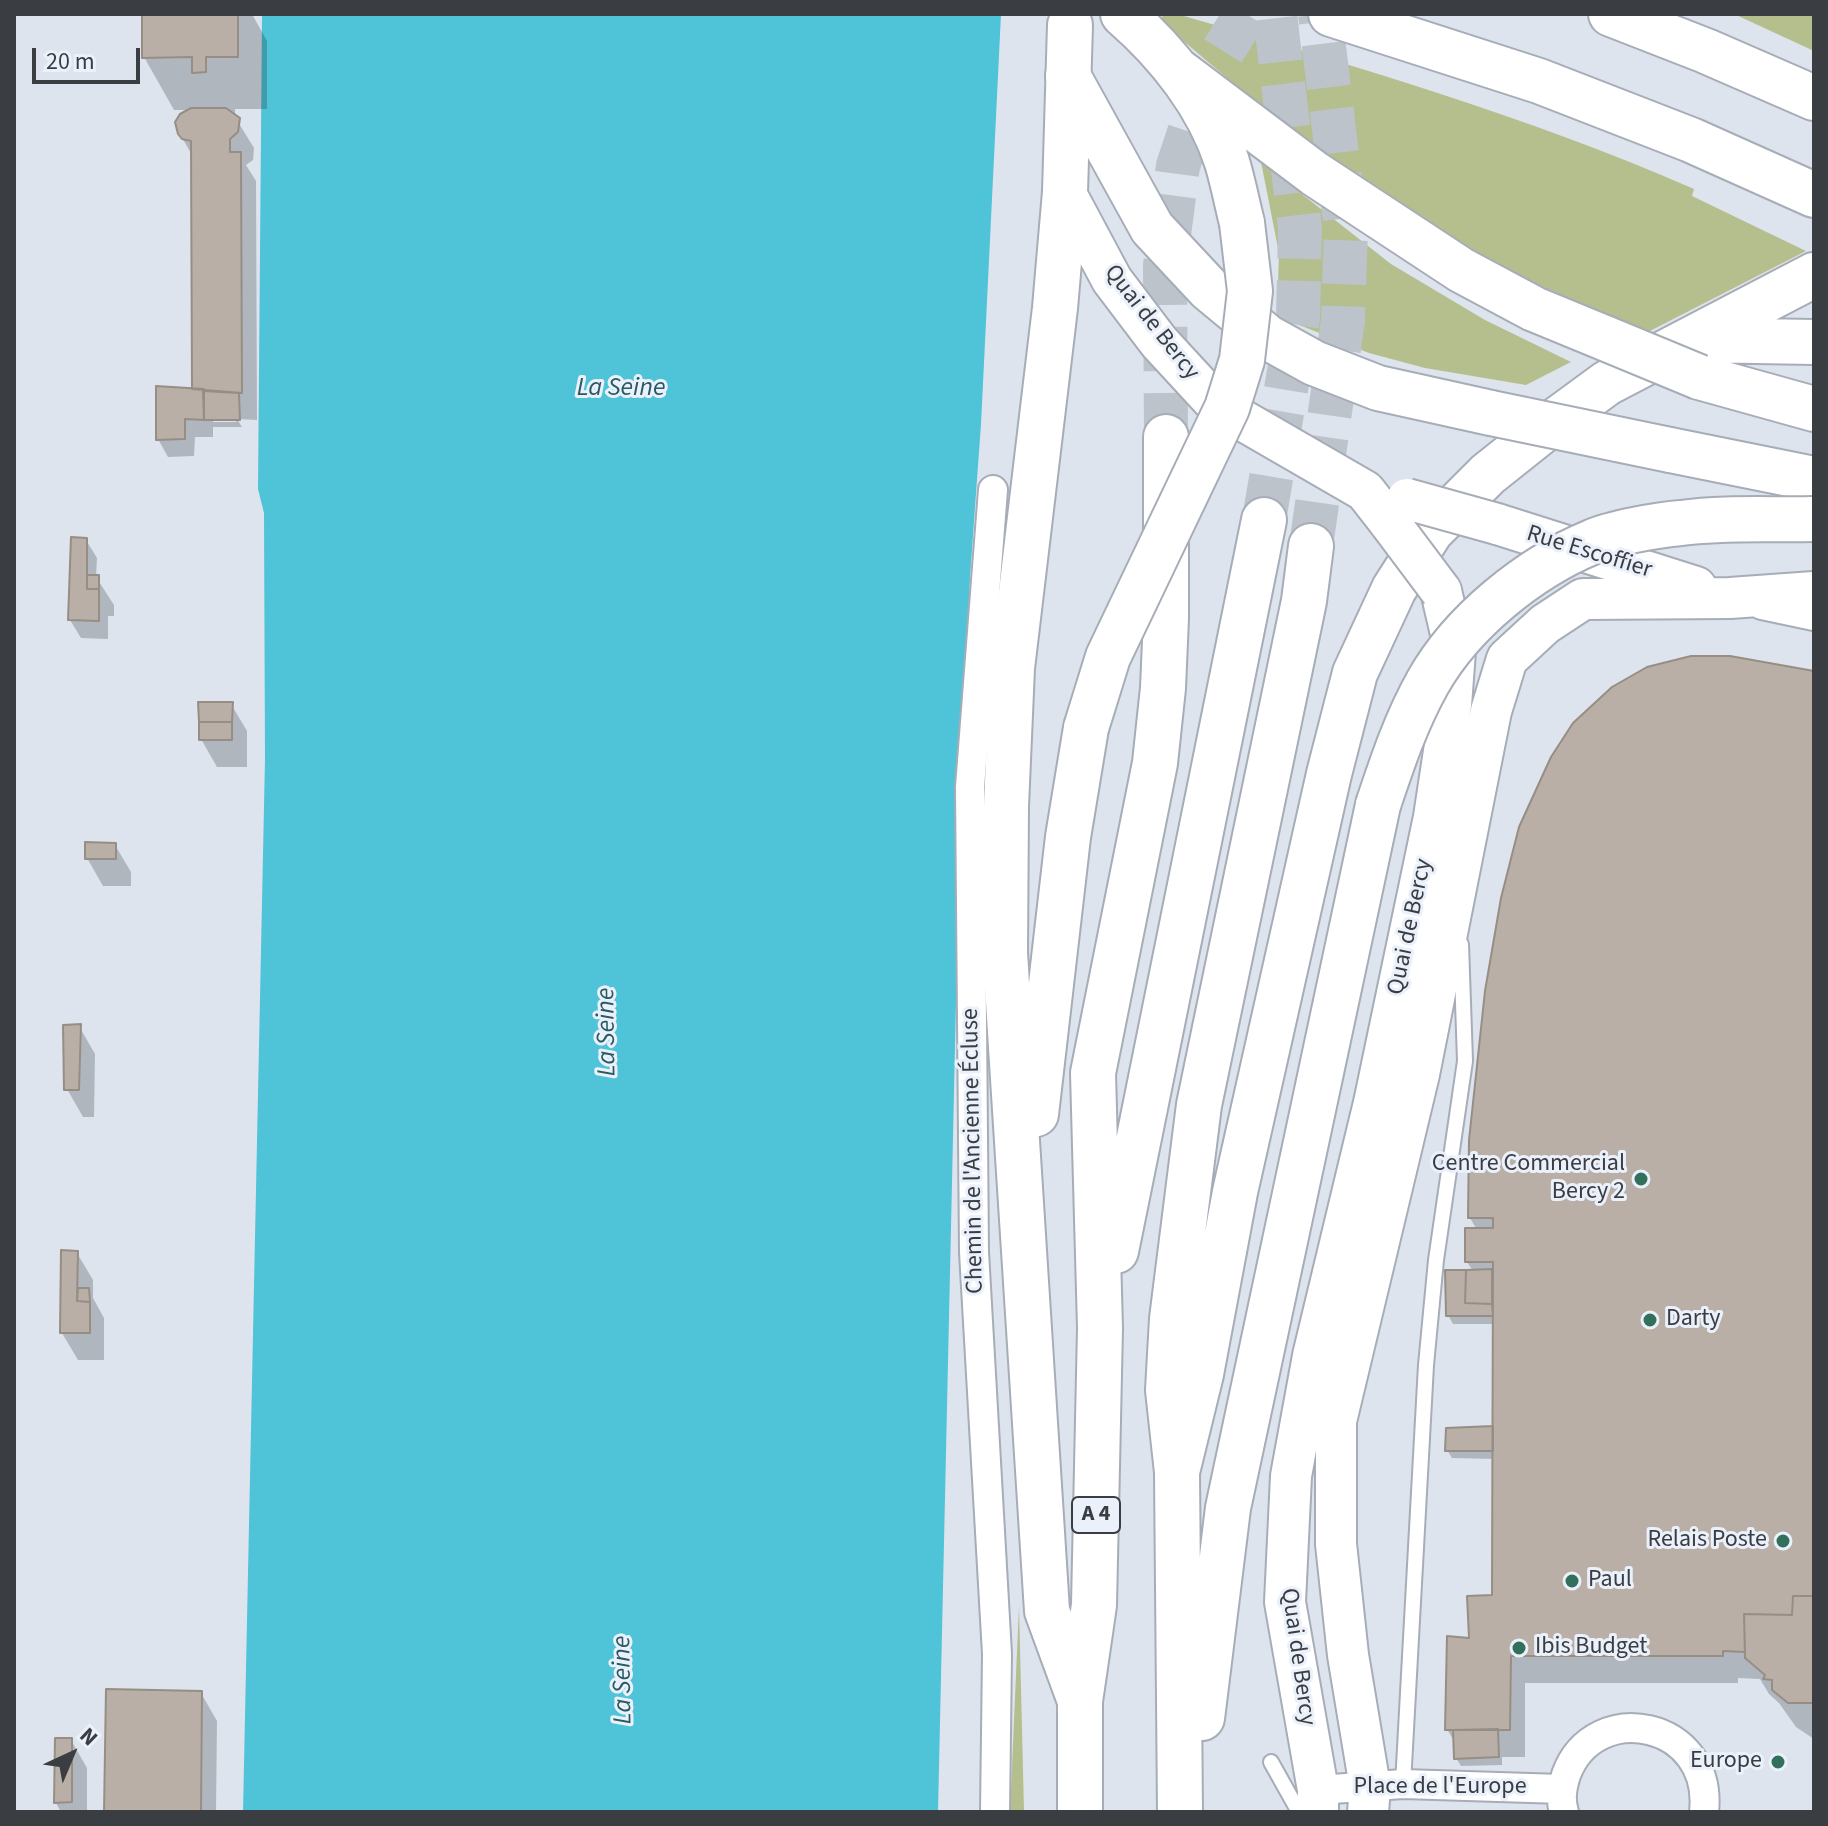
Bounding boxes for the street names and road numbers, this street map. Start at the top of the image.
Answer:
street label: Quai de Bercy [1097,260,1205,386]
street label: Rue Escoffier [1523,520,1655,586]
street label: Quai de Bercy [1383,856,1439,998]
street label: Chemin de l'Ancienne Écluse [957,1008,991,1294]
road number: A 4 [1072,1497,1120,1533]
street label: Quai de Bercy [1273,1587,1321,1727]
street label: Place de l'Europe [1353,1774,1527,1802]

